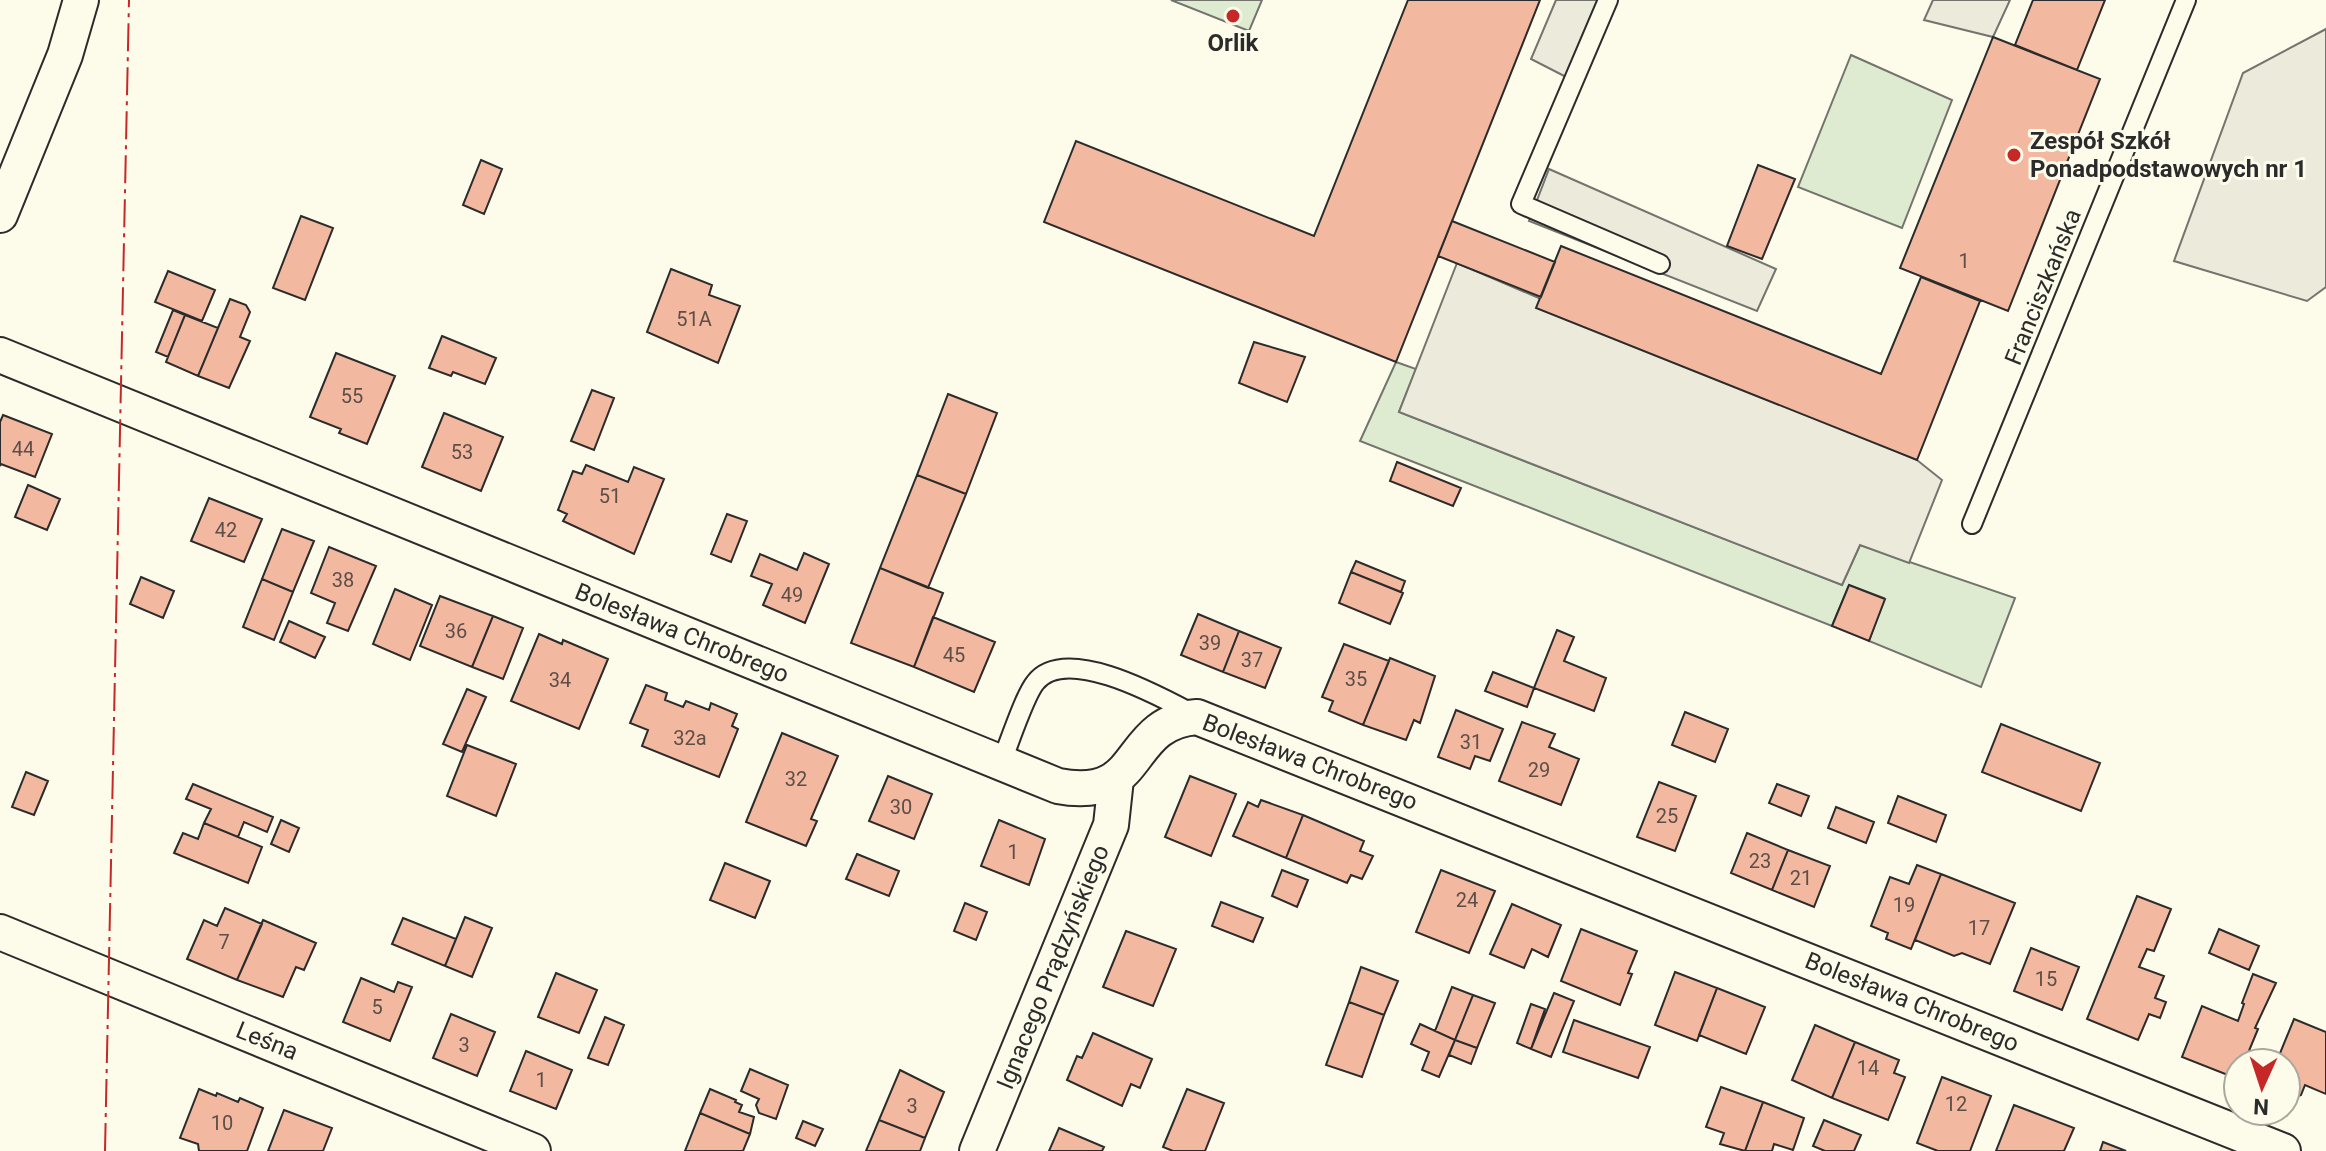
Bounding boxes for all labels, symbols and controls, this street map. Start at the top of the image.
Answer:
marker: Orlik [1224,7,1242,25]
place label: Orlik [1208,29,1260,57]
place label: Zespół Szkół Ponadpodstawowych nr 1 [2030,127,2307,183]
marker: Zespół Szkół Ponadpodstawowych nr 1 [2005,146,2023,164]
street label: Franciszkańska [1999,205,2087,369]
house number: 1 [1958,249,1970,273]
house number: 51A [676,307,712,331]
house number: 55 [341,384,363,408]
house number: 44 [12,437,34,461]
house number: 53 [451,440,473,464]
house number: 51 [599,484,621,508]
house number: 42 [215,518,237,542]
house number: 38 [332,568,354,592]
street label: Bolesława Chrobrego [571,577,793,689]
house number: 49 [781,583,803,607]
house number: 36 [445,619,467,643]
house number: 39 [1199,631,1221,655]
house number: 45 [943,643,965,667]
house number: 37 [1241,648,1263,672]
house number: 35 [1345,667,1367,691]
house number: 34 [549,668,571,692]
street label: Bolesława Chrobrego [1199,708,1421,816]
house number: 32a [673,726,707,750]
house number: 31 [1460,730,1482,754]
house number: 29 [1528,758,1550,782]
house number: 32 [785,767,807,791]
house number: 30 [890,795,912,819]
house number: 25 [1656,804,1678,828]
house number: 1 [1007,840,1019,864]
street label: Ignacego Prądzyńskiego [991,841,1115,1093]
house number: 23 [1749,849,1771,873]
house number: 21 [1790,866,1812,890]
house number: 24 [1456,888,1478,912]
house number: 19 [1893,893,1915,917]
house number: 17 [1968,916,1990,940]
house number: 7 [218,930,230,954]
street label: Bolesława Chrobrego [1801,946,2023,1058]
house number: 15 [2035,967,2057,991]
house number: 5 [371,995,383,1019]
street label: Leśna [232,1016,302,1066]
house number: 3 [458,1033,470,1057]
north arrow [2222,1047,2302,1127]
house number: 14 [1857,1056,1879,1080]
house number: 1 [535,1068,547,1092]
house number: 12 [1945,1092,1967,1116]
house number: 3 [906,1094,918,1118]
text: N [2253,1094,2269,1119]
house number: 10 [211,1111,233,1135]

